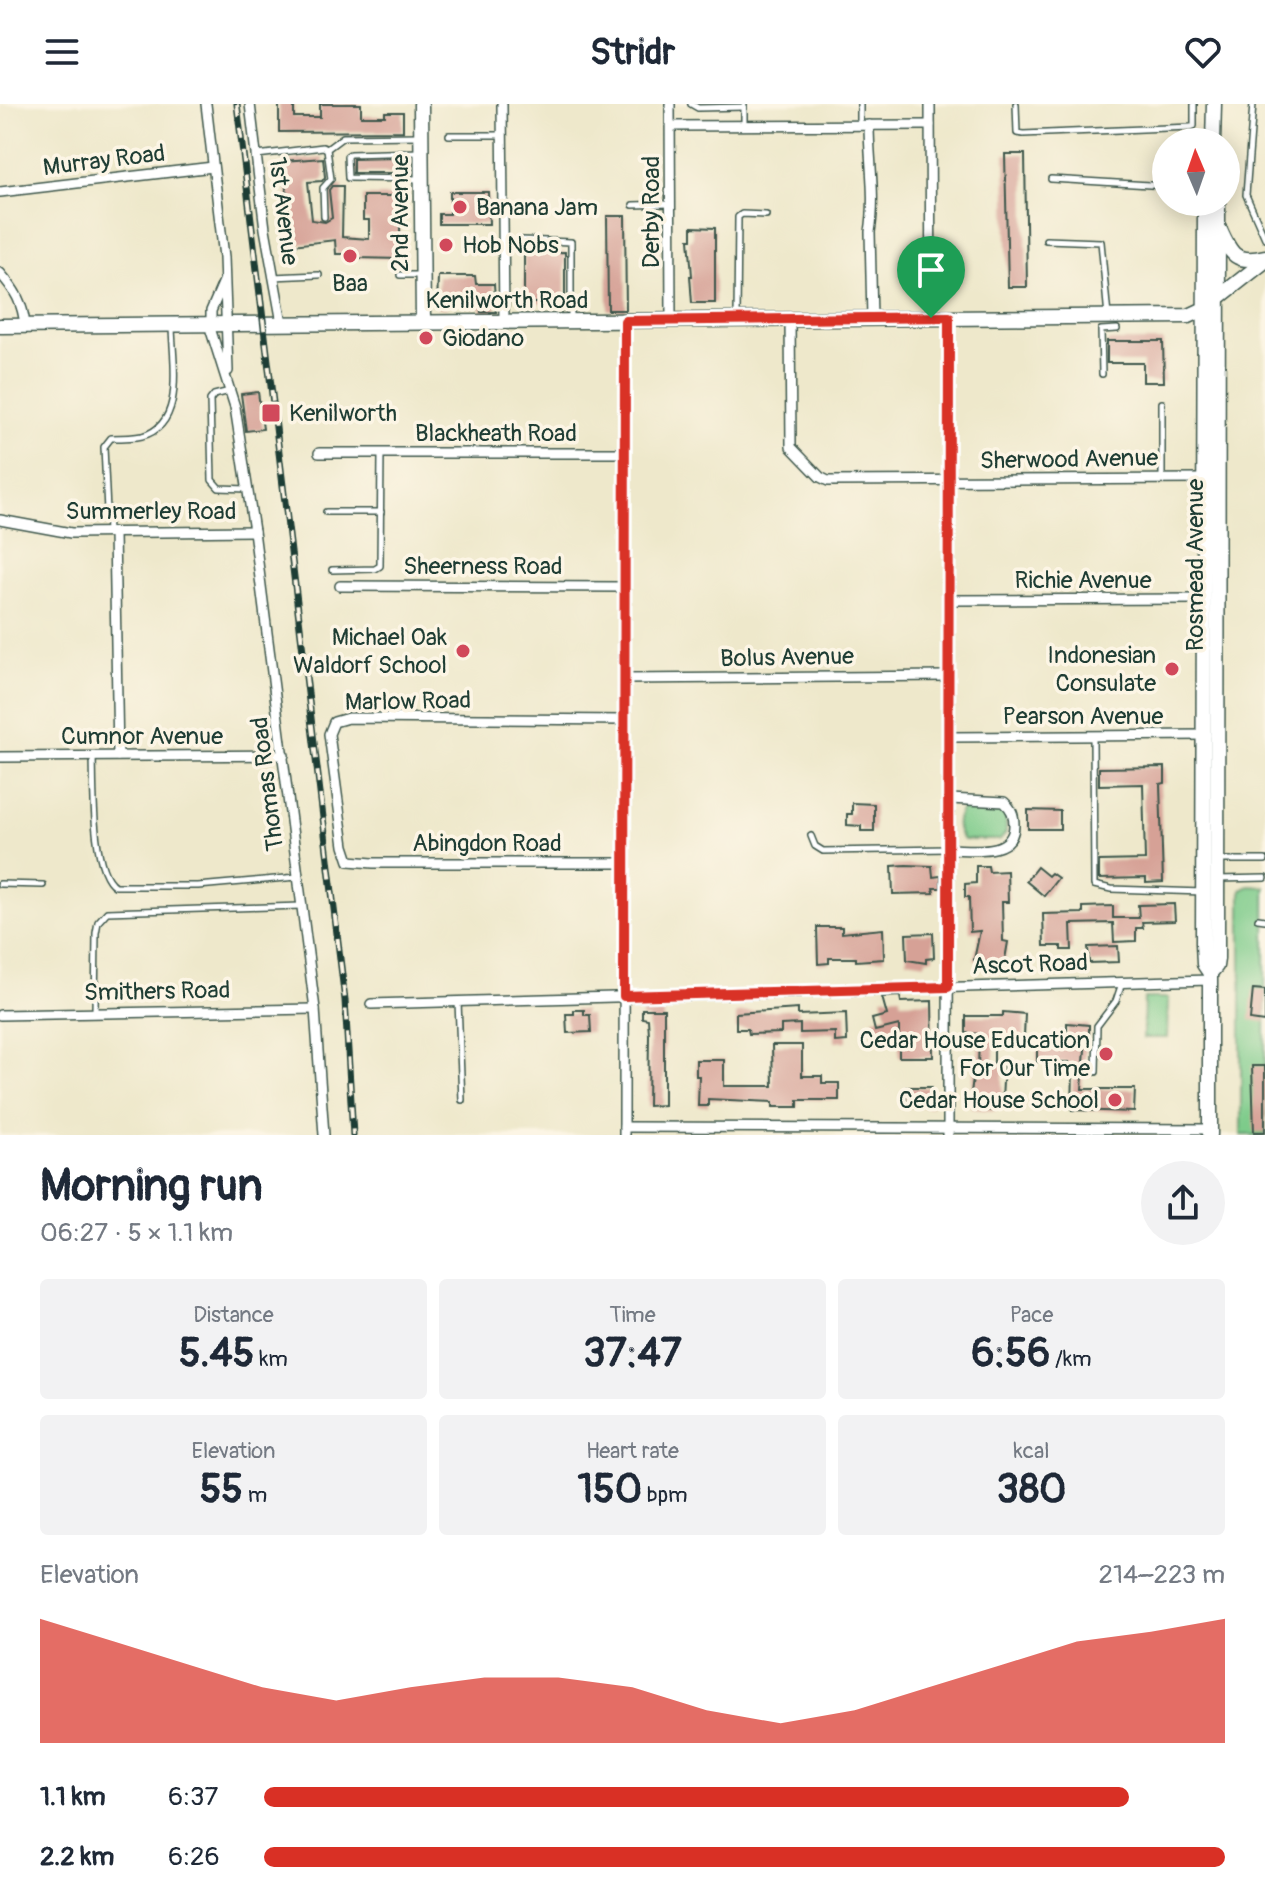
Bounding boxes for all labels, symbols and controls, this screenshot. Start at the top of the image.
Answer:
icon: menu [40,30,84,74]
text: Stridr [590,30,675,75]
icon: heart [1181,30,1225,74]
north arrow [1152,128,1240,216]
map controls [1152,128,1240,216]
street label: Murray Road [41,139,167,182]
street label: 2nd Avenue [386,154,415,272]
street label: 1st Avenue [262,155,305,267]
street label: Derby Road [637,156,666,268]
place label: Banana Jam [476,193,598,222]
marker: Banana Jam [451,198,469,216]
place label: Hob Nobs [462,231,559,260]
marker: Hob Nobs [437,236,455,254]
pin [897,236,965,318]
marker: Baa [341,247,359,265]
icon: arrive [909,248,953,292]
place label: Baa [332,269,368,298]
street label: Kenilworth Road [426,286,588,315]
place label: Giodano [442,324,524,353]
marker: Giodano [417,329,435,347]
place label: Kenilworth [289,399,397,428]
marker: Kenilworth [260,402,282,424]
street label: Blackheath Road [415,419,577,448]
street label: Sherwood Avenue [980,443,1159,476]
street label: Rosmead Avenue [1181,479,1210,651]
street label: Summerley Road [65,497,237,526]
street label: Sheerness Road [403,552,563,581]
street label: Richie Avenue [1015,566,1152,595]
place label: Michael Oak Waldorf School [293,623,447,680]
place label: Indonesian Consulate [1047,641,1156,698]
marker: Michael Oak Waldorf School [454,642,472,660]
street label: Bolus Avenue [720,642,854,673]
marker: Indonesian Consulate [1163,660,1181,678]
street label: Marlow Road [345,686,471,717]
street label: Pearson Avenue [1003,702,1164,731]
street label: Thomas Road [245,715,290,853]
street label: Cumnor Avenue [61,722,223,751]
street label: Abingdon Road [412,829,562,858]
street label: Ascot Road [972,948,1088,981]
street label: Smithers Road [83,976,231,1007]
place label: Cedar House Education For Our Time [860,1026,1090,1083]
marker: Cedar House Education For Our Time [1097,1045,1115,1063]
place label: Cedar House School [899,1086,1099,1115]
marker: Cedar House School [1106,1091,1124,1109]
text: Morning run [40,1159,263,1214]
button: share [1141,1161,1225,1245]
text: 06:27 · 5 × 1.1 km [40,1217,233,1249]
text: Distance [193,1301,274,1329]
text: Time [610,1301,655,1329]
text: Pace [1010,1301,1053,1329]
text: 5.45 [179,1329,254,1378]
text: 37:47 [583,1329,682,1378]
text: 6:56 [971,1329,1050,1378]
text: km [254,1345,288,1373]
text: /km [1050,1345,1092,1373]
text: Elevation [192,1437,275,1465]
text: Heart rate [586,1437,679,1465]
text: kcal [1014,1437,1049,1465]
text: 55 [200,1465,243,1514]
text: 150 [577,1465,642,1514]
text: 380 [997,1465,1066,1514]
text: m [243,1481,267,1509]
text: bpm [642,1481,688,1509]
text: Elevation [40,1559,139,1591]
text: 214–223 m [1098,1559,1225,1591]
text: 1.1 km [40,1781,106,1813]
text: 6:37 [168,1781,218,1813]
text: 2.2 km [40,1841,114,1873]
text: 6:26 [168,1841,220,1873]

